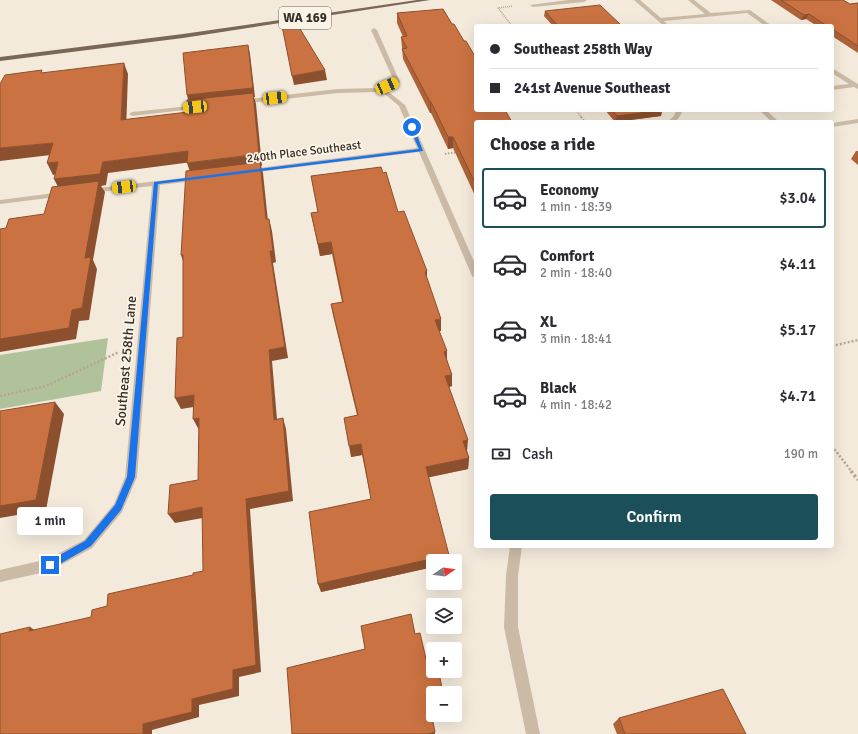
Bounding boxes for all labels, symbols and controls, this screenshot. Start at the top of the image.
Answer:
road number: WA 169 [279,7,331,29]
text: Southeast 258th Way [514,40,652,58]
car [374,76,400,96]
text: 241st Avenue Southeast [514,79,670,97]
car [262,91,288,105]
car [182,100,208,114]
route start [403,118,421,136]
text: Choose a ride [490,133,595,155]
street label: 240th Place Southeast [246,138,362,166]
car [111,180,137,194]
icon: car [492,180,528,216]
text: Economy [540,181,599,199]
text: $3.04 [779,189,816,207]
text: 1 min · 18:39 [540,199,612,215]
icon: car [492,246,528,282]
text: Comfort [540,247,594,265]
text: $4.11 [779,255,816,273]
text: 2 min · 18:40 [540,265,612,281]
street label: Southeast 258th Lane [112,295,140,427]
icon: car [492,312,528,348]
text: XL [540,313,557,331]
text: $5.17 [779,321,816,339]
text: 3 min · 18:41 [540,331,612,347]
icon: car [492,378,528,414]
text: Black [540,379,577,397]
text: $4.71 [779,387,816,405]
text: 4 min · 18:42 [540,397,612,413]
icon: cash [490,443,512,465]
text: Cash [522,445,553,463]
text: 190 m [784,446,818,462]
button: Confirm [490,494,818,540]
callout: 1 min [17,507,83,535]
text: 1 min [34,513,66,529]
north arrow [426,554,462,590]
map controls [426,554,462,722]
route end [41,556,59,574]
button: layers [426,598,462,634]
button: + [426,642,462,678]
button: − [426,686,462,722]

